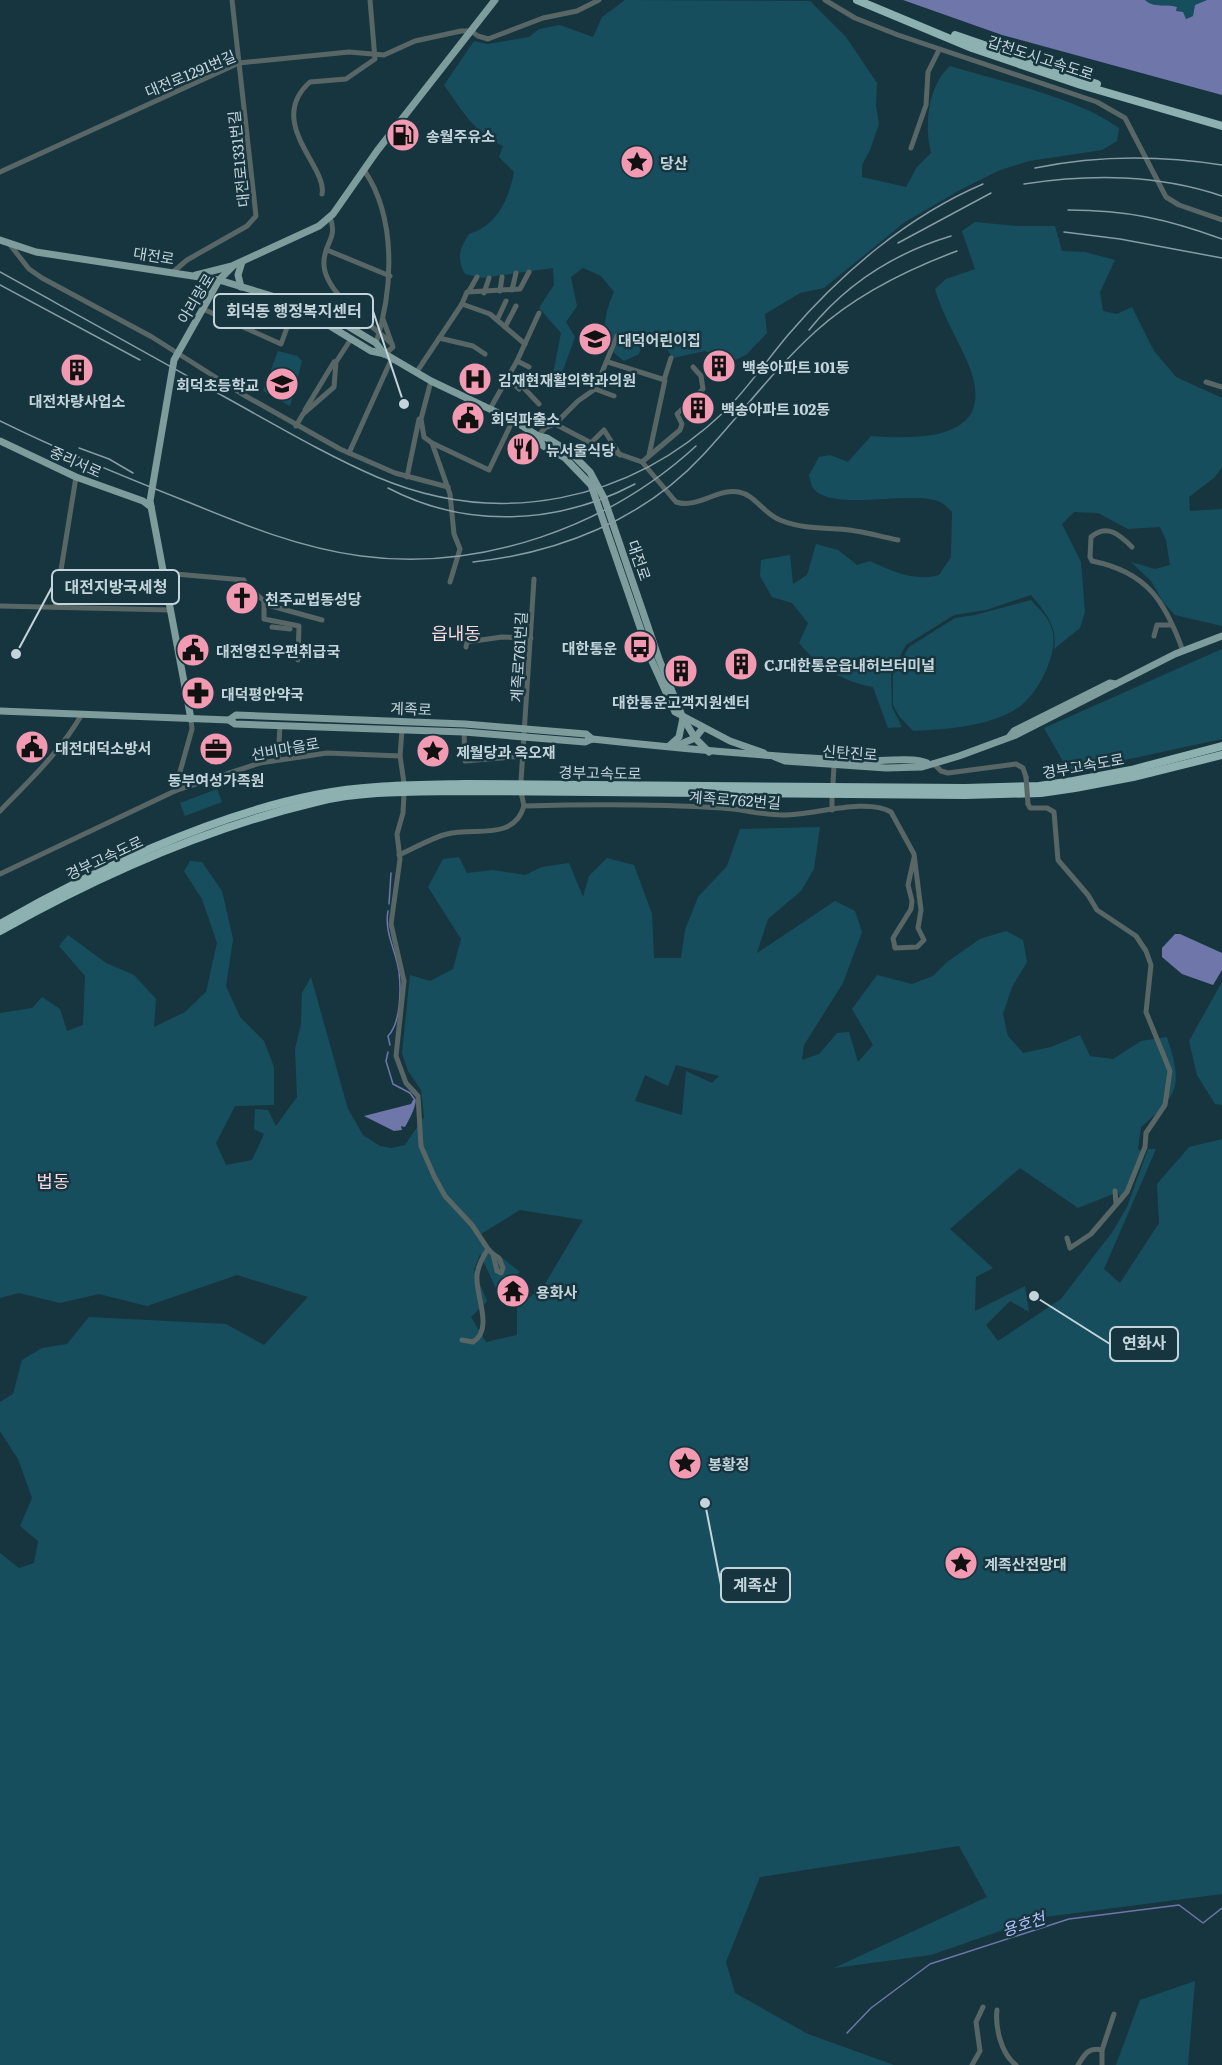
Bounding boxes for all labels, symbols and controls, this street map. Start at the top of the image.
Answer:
street label: 갑천도시고속도로 [985,29,1097,85]
street label: 대전로1291번길 [141,44,239,102]
street label: 대전로1331번길 [221,110,255,208]
fuel station icon: 송월주유소 [385,117,421,153]
place label: 송월주유소 [426,124,495,147]
place icon: 당산 [619,144,655,180]
place label: 당산 [660,151,688,174]
street label: 대전로 [132,240,176,270]
street label: 아리랑로 [171,268,219,328]
callout: 회덕동 행정복지센터 [214,294,373,328]
text: 회덕동 행정복지센터 [226,298,362,322]
school or university icon: 대덕어린이집 [577,321,613,357]
place label: 대덕어린이집 [618,328,701,351]
building icon: 백송아파트 101동 [701,348,737,384]
building icon: 대전차량사업소 [59,352,95,388]
place label: 백송아파트 101동 [742,355,850,378]
hospital icon: 김재현재활의학과의원 [457,361,493,397]
school or university icon: 회덕초등학교 [264,366,300,402]
place label: 김재현재활의학과의원 [498,368,636,391]
place label: 회덕초등학교 [176,373,259,396]
place label: 대전차량사업소 [29,389,125,412]
building icon: 백송아파트 102동 [680,390,716,426]
place label: 백송아파트 102동 [721,397,830,420]
public building icon: 회덕파출소 [450,400,486,436]
place label: 회덕파출소 [491,407,560,430]
restaurant icon: 뉴서울식당 [505,431,541,467]
place label: 뉴서울식당 [546,438,615,461]
street label: 중리서로 [46,439,106,483]
street label: 대전로 [622,537,658,583]
callout: 대전지방국세청 [52,570,179,604]
text: 대전지방국세청 [64,574,168,598]
church icon: 천주교법동성당 [224,580,260,616]
place label: 천주교법동성당 [265,587,362,610]
street label: 계족로761번길 [504,611,532,703]
district label: 읍내동 [431,619,481,646]
bus stop icon: 대한통운 [622,629,658,665]
public building icon: 대전영진우편취급국 [175,632,211,668]
place label: 대한통운 [562,636,617,659]
place label: 대전영진우편취급국 [216,639,340,662]
building icon: CJ대한통운읍내허브터미널 [723,646,759,682]
building icon: 대한통운고객지원센터 [663,653,699,689]
place label: CJ대한통운읍내허브터미널 [764,653,935,676]
pharmacy icon: 대덕평안약국 [180,675,216,711]
place label: 대덕평안약국 [221,682,304,705]
place label: 대한통운고객지원센터 [612,690,750,713]
street label: 계족로 [390,696,432,720]
public building icon: 대전대덕소방서 [14,729,50,765]
office icon: 동부여성가족원 [198,731,234,767]
street label: 선비마을로 [249,731,321,765]
place icon: 제월당과 옥오재 [415,733,451,769]
place label: 대전대덕소방서 [55,736,152,759]
street label: 신탄진로 [822,739,878,765]
place label: 제월당과 옥오재 [456,740,556,763]
street label: 경부고속도로 [1040,746,1126,784]
street label: 경부고속도로 [558,760,642,784]
place label: 동부여성가족원 [168,768,264,791]
street label: 계족로762번길 [688,784,782,814]
street label: 경부고속도로 [62,829,146,885]
district label: 법동 [36,1167,70,1194]
temple icon: 용화사 [495,1273,531,1309]
place label: 용화사 [536,1280,578,1303]
callout: 연화사 [1110,1327,1178,1361]
text: 연화사 [1122,1330,1166,1354]
place icon: 봉황정 [667,1445,703,1481]
place label: 봉황정 [708,1452,749,1475]
place icon: 계족산전망대 [943,1545,979,1581]
place label: 계족산전망대 [984,1552,1067,1575]
callout: 계족산 [721,1568,790,1602]
text: 계족산 [733,1572,777,1596]
water label: 용호천 [998,1904,1050,1941]

